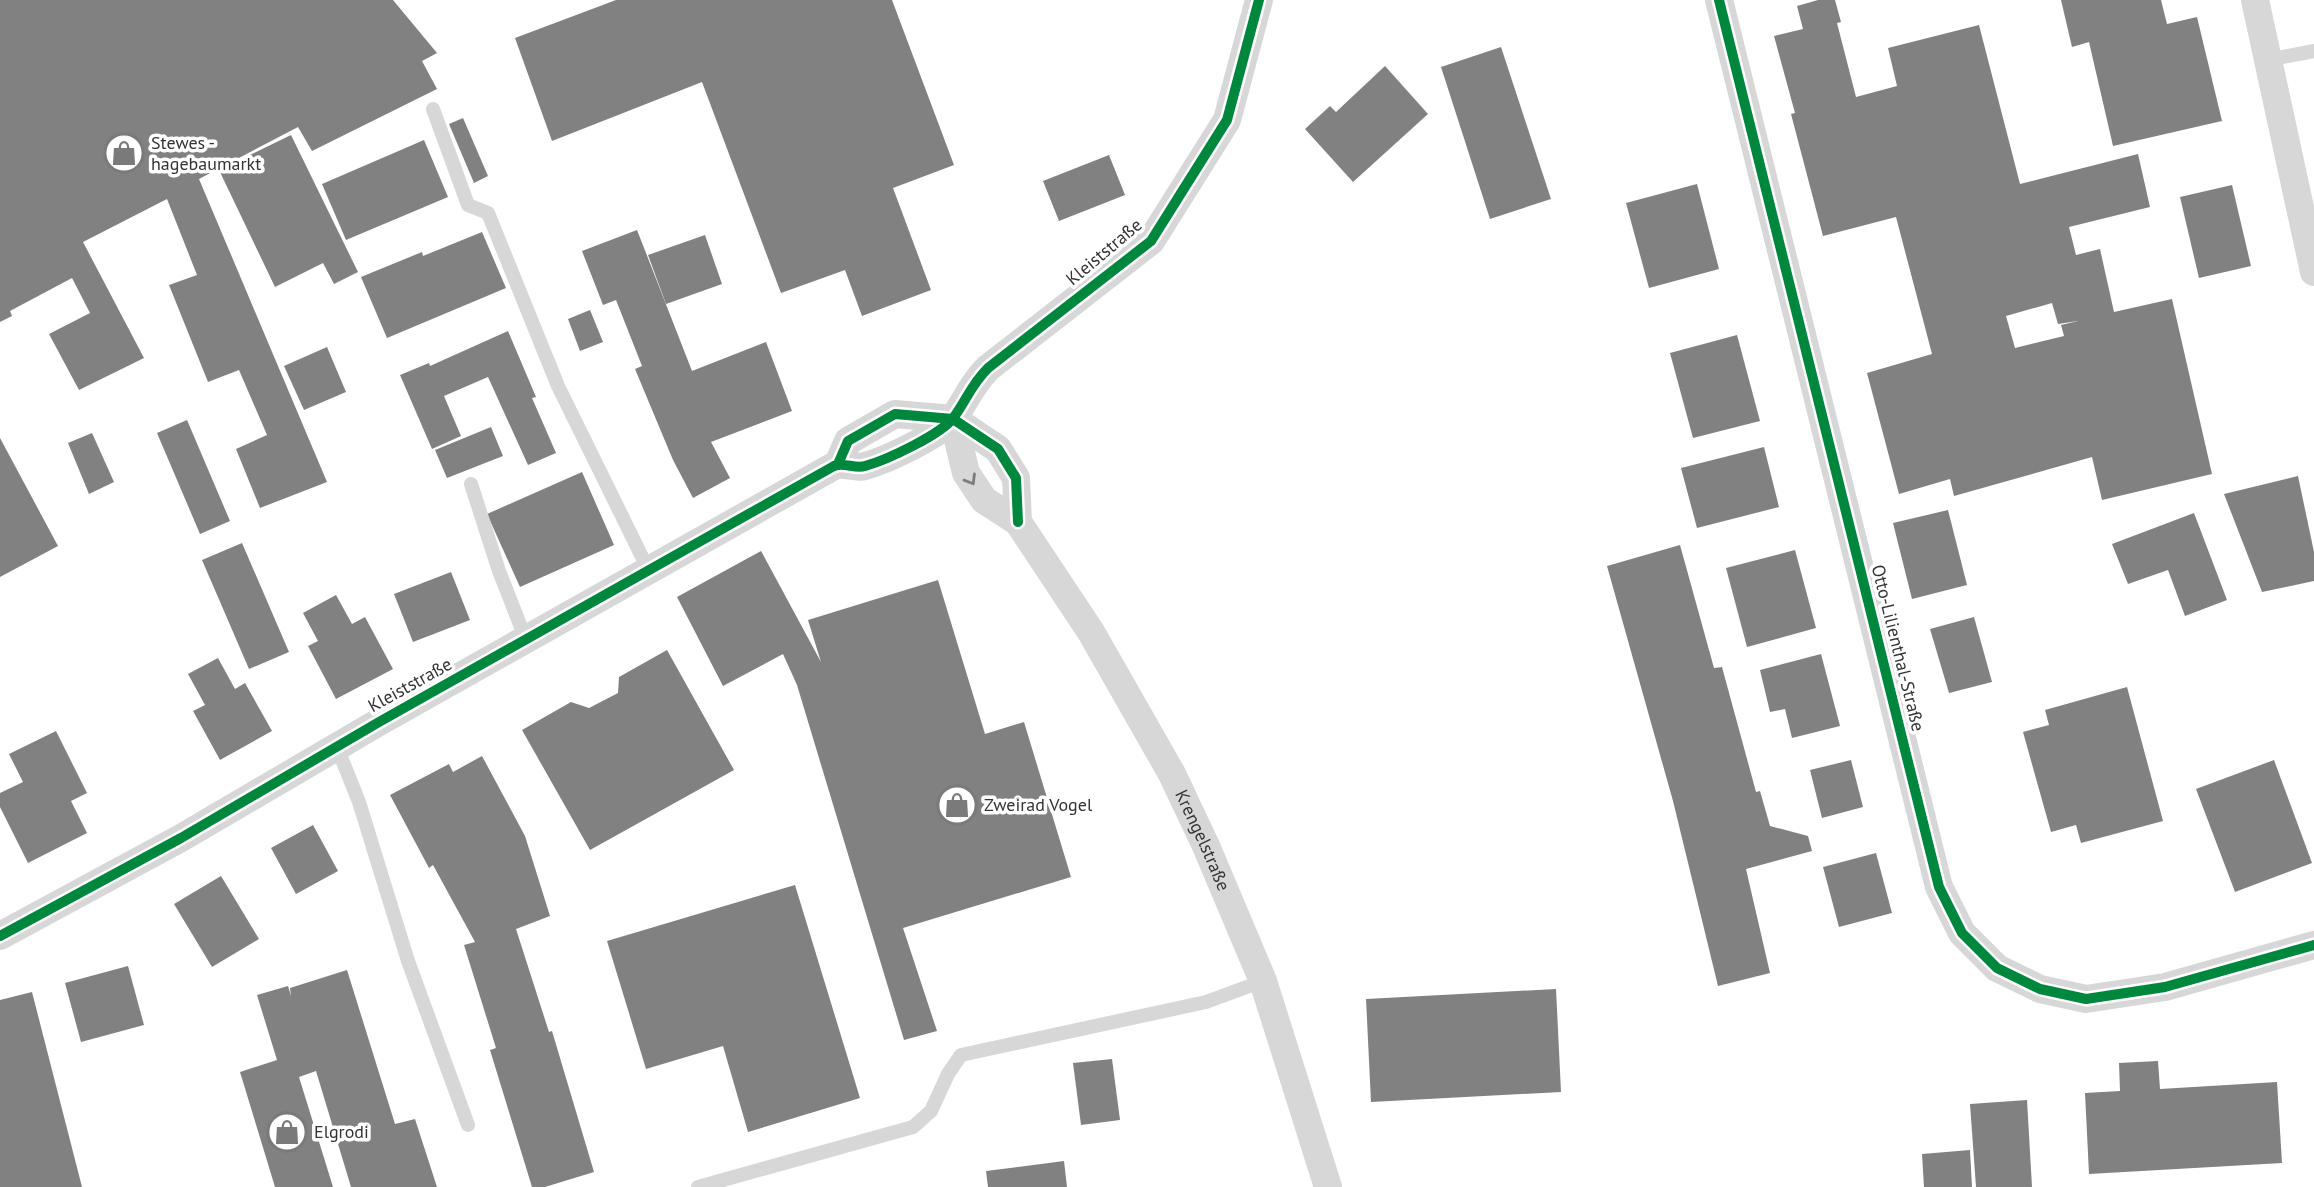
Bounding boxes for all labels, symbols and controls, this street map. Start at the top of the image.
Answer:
place label: Stewes - hagebaumarkt [151,131,261,175]
shop icon: Stewes - hagebaumarkt [103,132,145,174]
street label: Kleiststraße [1061,213,1146,290]
one-way arrow [963,472,976,485]
street label: Otto-Lilienthal-Straße [1867,562,1930,734]
street label: Kleiststraße [364,652,456,717]
shop icon: Zweirad Vogel [936,784,978,826]
street label: Krengelstraße [1170,786,1236,894]
place label: Zweirad Vogel [984,793,1093,816]
shop icon: Elgrodi [266,1111,308,1153]
place label: Elgrodi [314,1120,369,1143]

